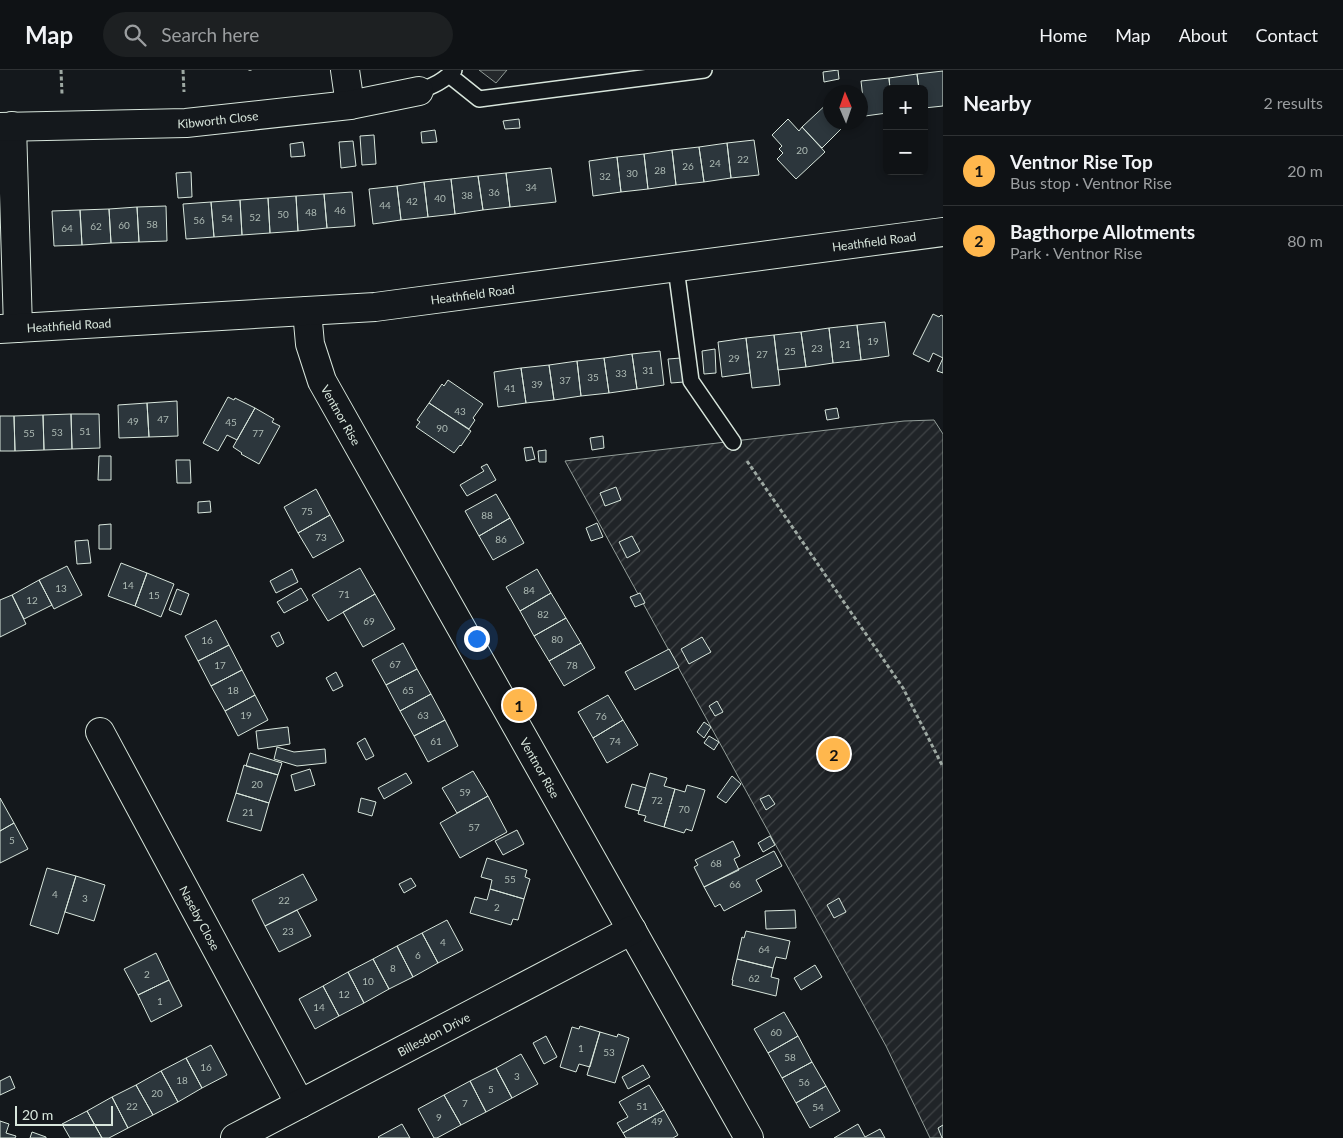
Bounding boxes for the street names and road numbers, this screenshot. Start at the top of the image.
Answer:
street label: Kibworth Close [177,108,259,131]
street label: Heathfield Road [831,228,917,254]
street label: Heathfield Road [430,281,515,307]
street label: Heathfield Road [26,315,112,335]
street label: Ventnor Rise [318,382,364,448]
street label: Ventnor Rise [517,735,563,801]
street label: Naseby Close [176,883,223,953]
street label: Billesdon Drive [395,1009,472,1059]

